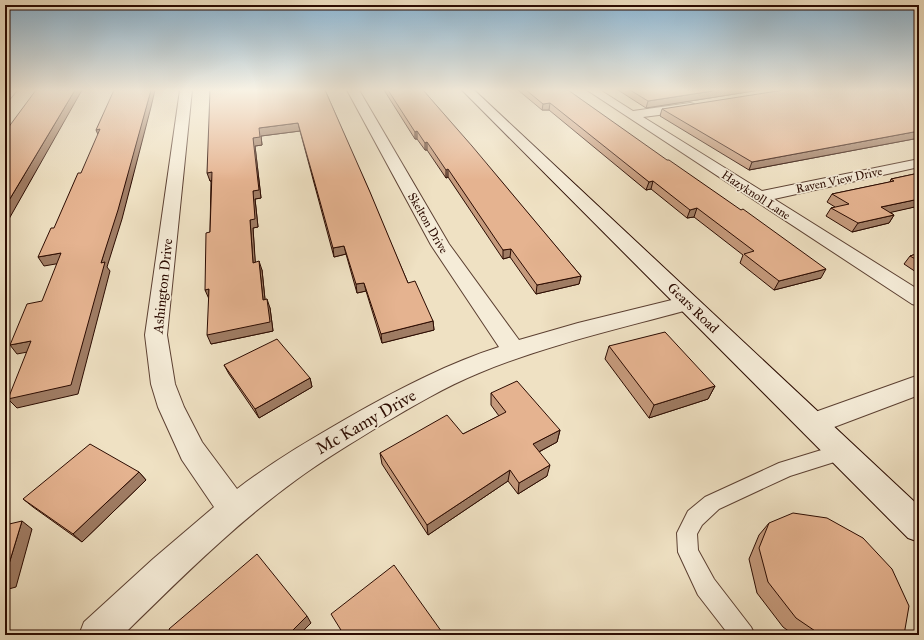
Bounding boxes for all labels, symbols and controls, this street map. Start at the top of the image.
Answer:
street label: Raven View Drive [795,164,883,196]
street label: Hazyknoll Lane [719,168,793,222]
street label: Skelton Drive [405,190,451,256]
street label: Ashington Drive [149,238,176,335]
street label: Gears Road [664,279,722,337]
street label: Mc Kamy Drive [312,385,420,459]

